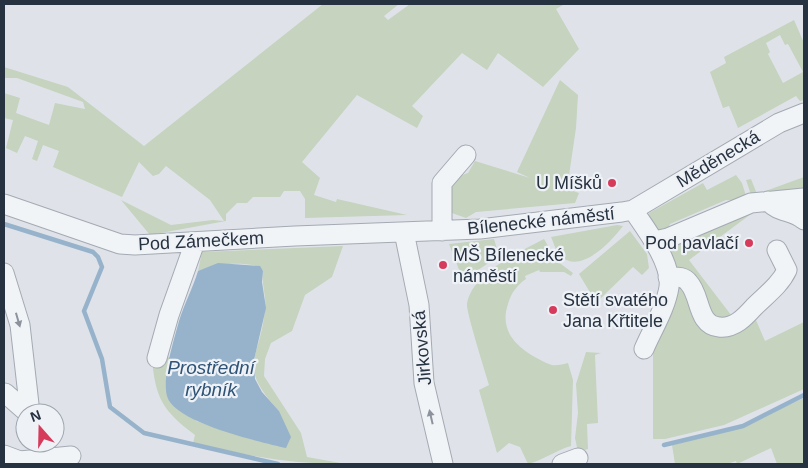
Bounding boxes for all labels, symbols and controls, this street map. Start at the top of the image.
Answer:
street label: Měděnecká [673,126,764,192]
place label: U Míšků [536,173,602,193]
marker: U Míšků [606,177,618,189]
street label: Bílenecké náměstí [466,203,616,239]
street label: Pod Zámečkem [138,228,264,254]
place label: Pod pavlačí [645,233,739,253]
marker: Pod pavlačí [743,237,755,249]
place label: MŠ Bílenecké náměstí [453,244,564,286]
marker: MŠ Bílenecké náměstí [437,259,449,271]
place label: Stětí svatého Jana Křtitele [563,290,668,331]
marker: Stětí svatého Jana Křtitele [547,304,559,316]
street label: Jirkovská [409,309,435,386]
one-way arrow [15,312,23,327]
water label: Prostřední rybník [167,357,257,400]
north arrow [15,403,65,453]
text: N [28,407,43,425]
one-way arrow [427,409,435,424]

